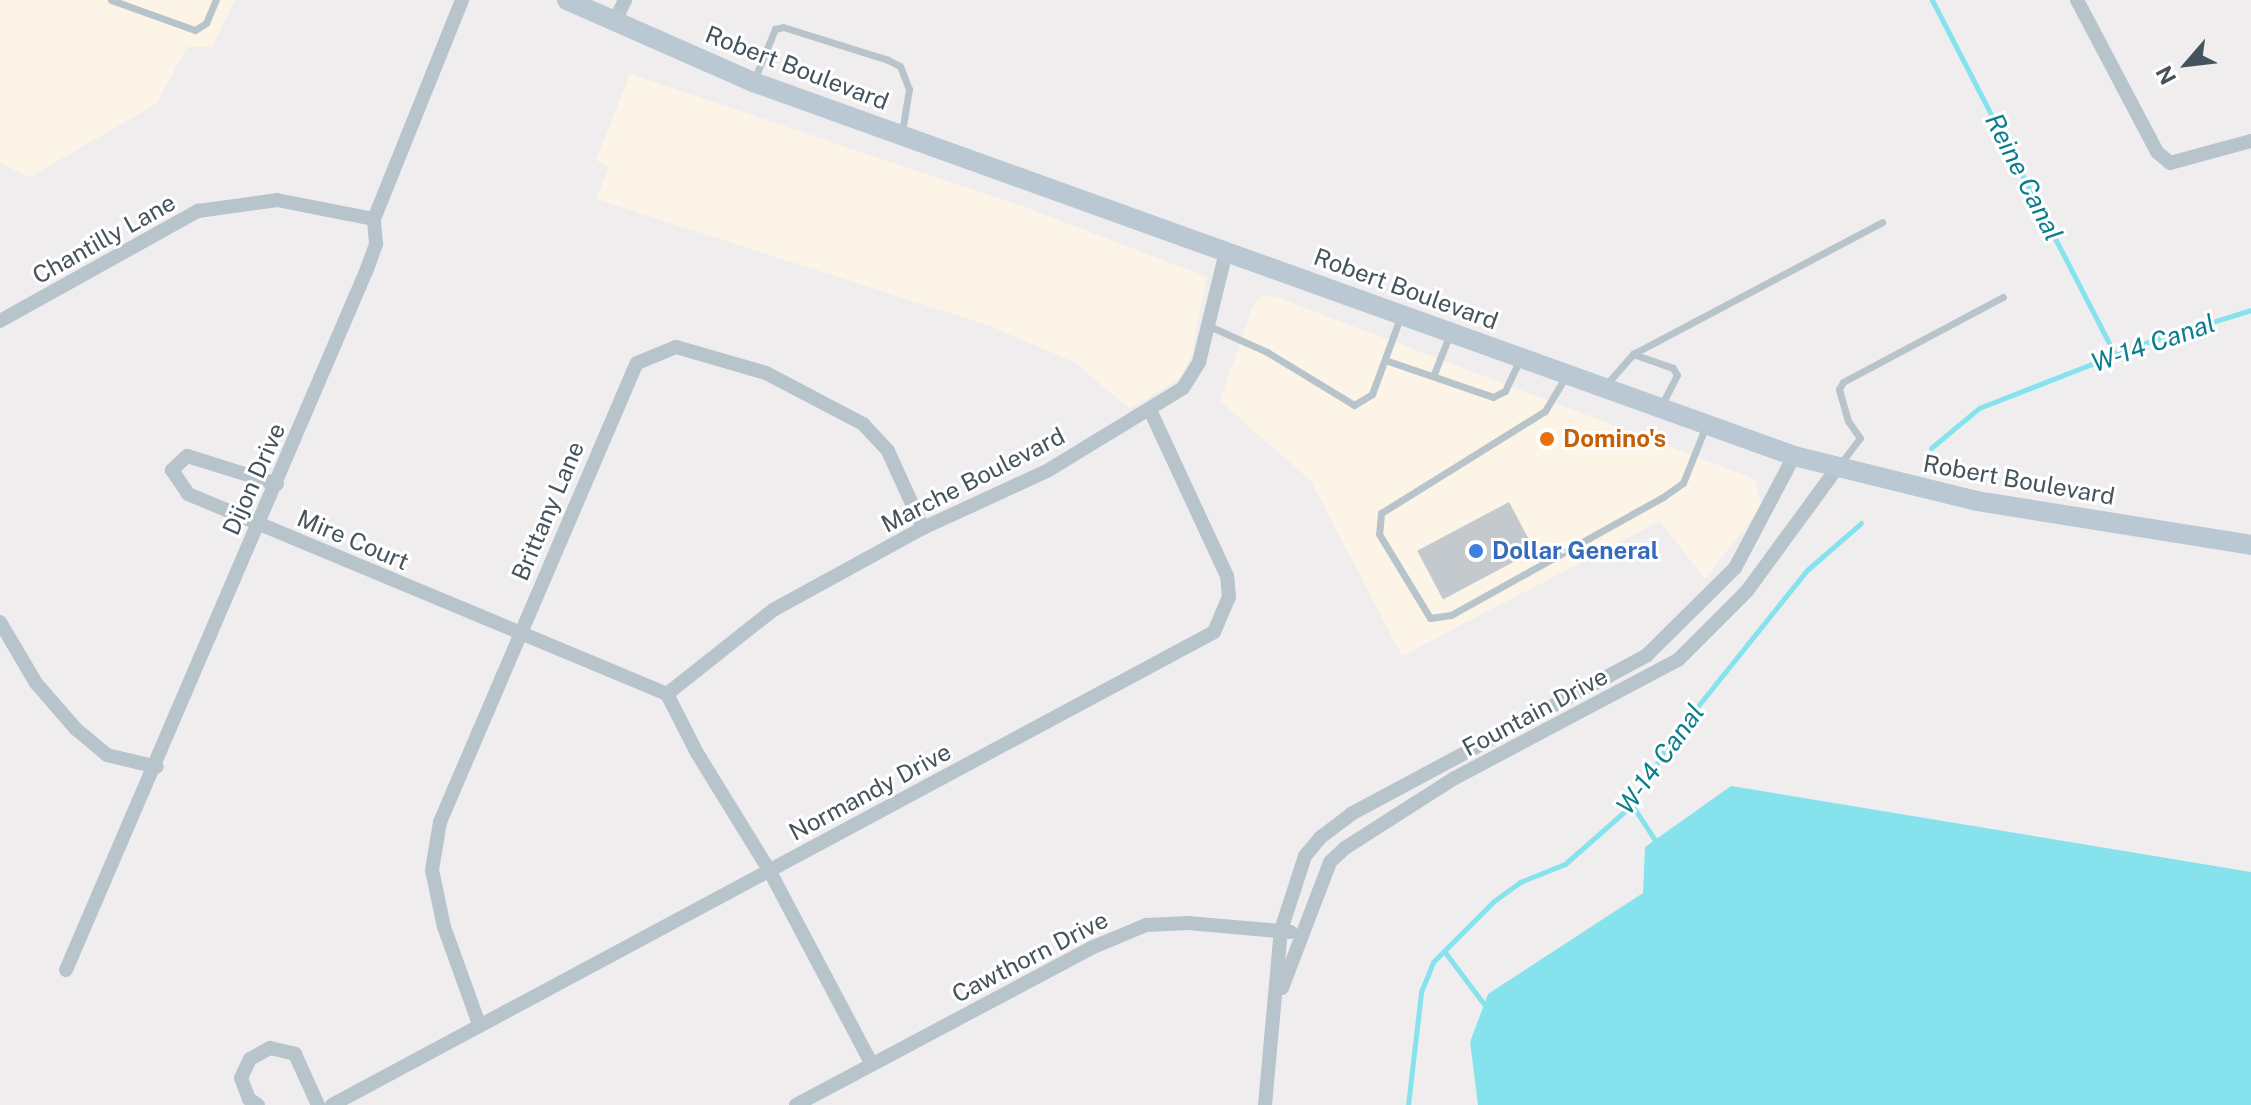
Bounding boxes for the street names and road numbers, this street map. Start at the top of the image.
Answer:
street label: Robert Boulevard [701,20,893,116]
street label: Chantilly Lane [28,188,180,290]
street label: Robert Boulevard [1310,242,1502,336]
street label: Dijon Drive [217,419,291,539]
street label: Marche Boulevard [876,421,1070,539]
street label: Brittany Lane [506,437,590,585]
street label: Robert Boulevard [1921,449,2117,511]
street label: Mire Court [293,504,413,576]
street label: Fountain Drive [1457,662,1613,762]
street label: Normandy Drive [784,737,956,847]
street label: Cawthorn Drive [947,905,1113,1009]

